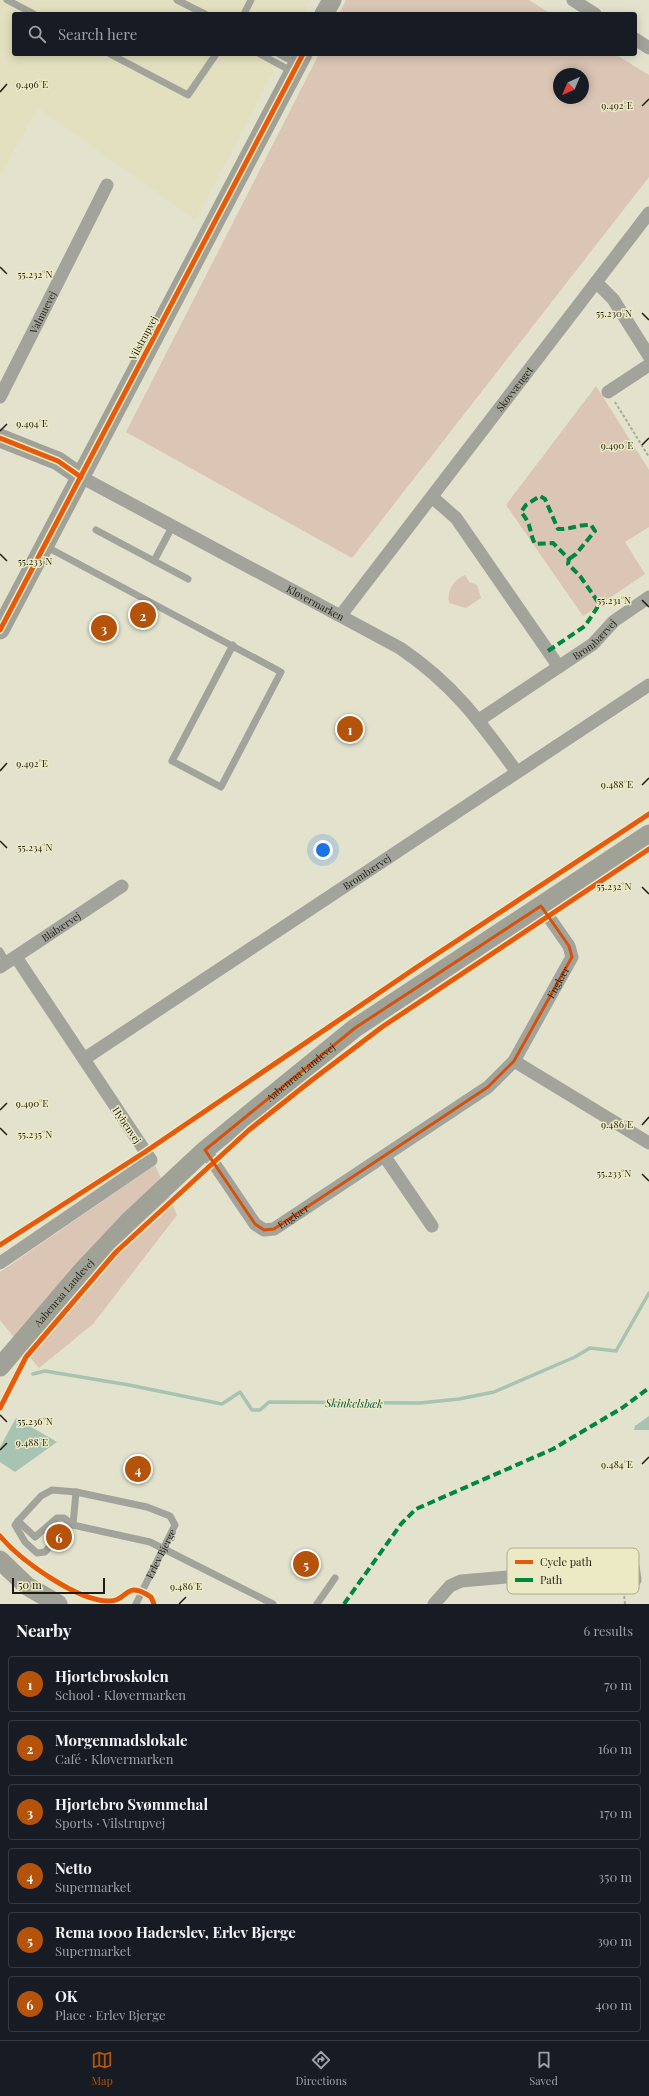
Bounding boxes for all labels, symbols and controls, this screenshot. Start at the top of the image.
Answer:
search box [12,12,637,56]
icon: search [26,23,48,45]
text: Search here [58,24,137,44]
north arrow [553,68,589,104]
text: 9.496°E [16,77,48,91]
text: 9.492°E [601,98,633,112]
text: 55.232°N [17,267,53,281]
street label: Valmuevej [26,289,59,337]
text: 55.230°N [596,306,632,320]
street label: Vilstrupvej [125,313,161,364]
street label: Skovvænget [493,363,536,414]
text: 9.494°E [16,416,48,430]
text: 9.490°E [601,438,633,452]
text: 55.233°N [18,554,52,568]
street label: Kløvermarken [284,582,347,624]
text: 55.231°N [597,593,631,607]
pin: 2 [130,600,156,630]
pin: 3 [91,613,117,643]
street label: Brombærvej [570,616,619,663]
pin: 1 [337,714,363,744]
text: 9.492°E [16,756,48,770]
text: 9.488°E [601,777,633,791]
text: 55.234°N [17,840,53,854]
your location [313,840,333,860]
street label: Brombærvej [340,851,393,893]
text: 55.232°N [596,879,632,893]
street label: Blåbærvej [39,909,83,945]
street label: Engkær [543,963,573,1001]
street label: Aabenraa Landevej [262,1040,338,1105]
text: 9.490°E [16,1096,48,1110]
street label: Hybenvej [110,1104,144,1146]
text: 9.486°E [601,1117,633,1131]
text: 55.235°N [18,1127,52,1141]
text: 55.233°N [597,1166,631,1180]
street label: Engkær [275,1201,312,1232]
street label: Aabenraa Landevej [30,1256,97,1330]
water label: Skinkelsbæk [324,1395,383,1411]
text: 55.236°N [17,1414,53,1428]
text: 9.488°E [16,1435,48,1449]
pin: 4 [125,1454,151,1484]
text: 9.484°E [601,1457,633,1471]
pin: 6 [46,1522,72,1552]
street label: Erlev Bjerge [142,1526,179,1581]
legend [507,1548,639,1594]
pin: 5 [293,1549,319,1579]
text: Cycle path [540,1554,592,1569]
text: Path [540,1572,563,1587]
scale bar [12,1576,105,1595]
text: 50 m [18,1577,42,1592]
text: 9.486°E [170,1579,202,1593]
text: Nearby [16,1619,71,1641]
text: 6 results [583,1622,633,1639]
text: Hjortebroskolen [55,1666,169,1686]
text: 1 [28,1676,32,1693]
text: 70 m [604,1676,632,1693]
text: School · Kløvermarken [55,1686,186,1703]
text: Morgenmadslokale [55,1730,187,1750]
text: 2 [27,1740,33,1757]
text: 160 m [598,1740,632,1757]
text: Café · Kløvermarken [55,1750,173,1767]
text: Hjortebro Svømmehal [55,1794,208,1814]
text: 3 [27,1804,33,1821]
text: 170 m [599,1804,632,1821]
text: Sports · Vilstrupvej [55,1814,165,1831]
text: Netto [55,1858,92,1878]
text: 4 [27,1868,33,1885]
text: 350 m [598,1868,632,1885]
text: Supermarket [55,1878,131,1895]
text: Rema 1000 Haderslev, Erlev Bjerge [55,1922,296,1942]
text: 5 [27,1932,33,1949]
text: 390 m [597,1932,632,1949]
text: Supermarket [55,1942,131,1959]
text: OK [55,1986,78,2006]
text: 6 [26,1996,34,2013]
text: 400 m [595,1996,632,2013]
text: Place · Erlev Bjerge [55,2006,165,2023]
tab: Map [91,2049,113,2088]
tab: Directions [295,2049,347,2088]
tab: Saved [529,2049,558,2088]

